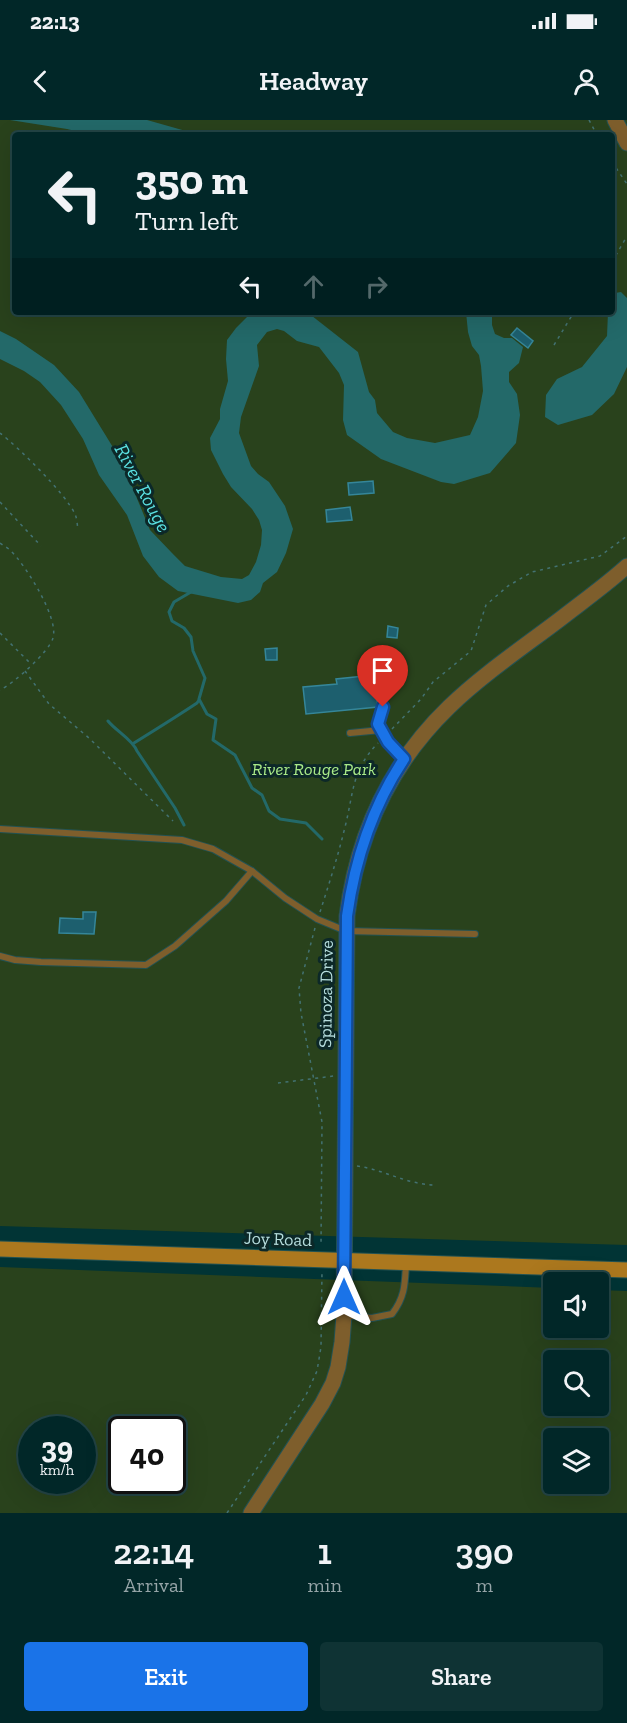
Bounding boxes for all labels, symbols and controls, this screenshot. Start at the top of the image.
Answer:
text: 22:13 [30,8,80,35]
icon: back [24,65,57,98]
text: Headway [259,65,368,97]
icon: person [570,65,603,98]
text: 350 m [135,154,248,205]
icon: left [36,156,114,234]
text: Turn left [135,205,238,237]
icon: left [234,270,267,303]
icon: ahead [297,270,330,303]
icon: right [360,270,393,303]
water label: River Rouge [110,440,176,536]
pin [357,645,408,707]
icon: arrive [366,654,399,687]
park label: River Rouge Park [252,758,376,780]
street label: Spinoza Drive [314,940,338,1048]
street label: Joy Road [243,1227,313,1251]
position arrow [312,1265,376,1329]
map controls [543,1272,609,1494]
button: sound [543,1272,609,1338]
button: search [543,1350,609,1416]
speed limit sign: 40 [108,1416,186,1494]
button: layers [543,1428,609,1494]
text: 39 [41,1430,73,1466]
text: km/h [40,1461,74,1479]
text: 22:14 [113,1530,194,1573]
text: 1 [318,1530,332,1573]
text: 390 [455,1530,514,1573]
text: Arrival [124,1573,184,1597]
text: min [308,1573,342,1597]
text: m [476,1573,493,1597]
button: Exit [24,1642,308,1711]
button: Share [320,1642,603,1711]

